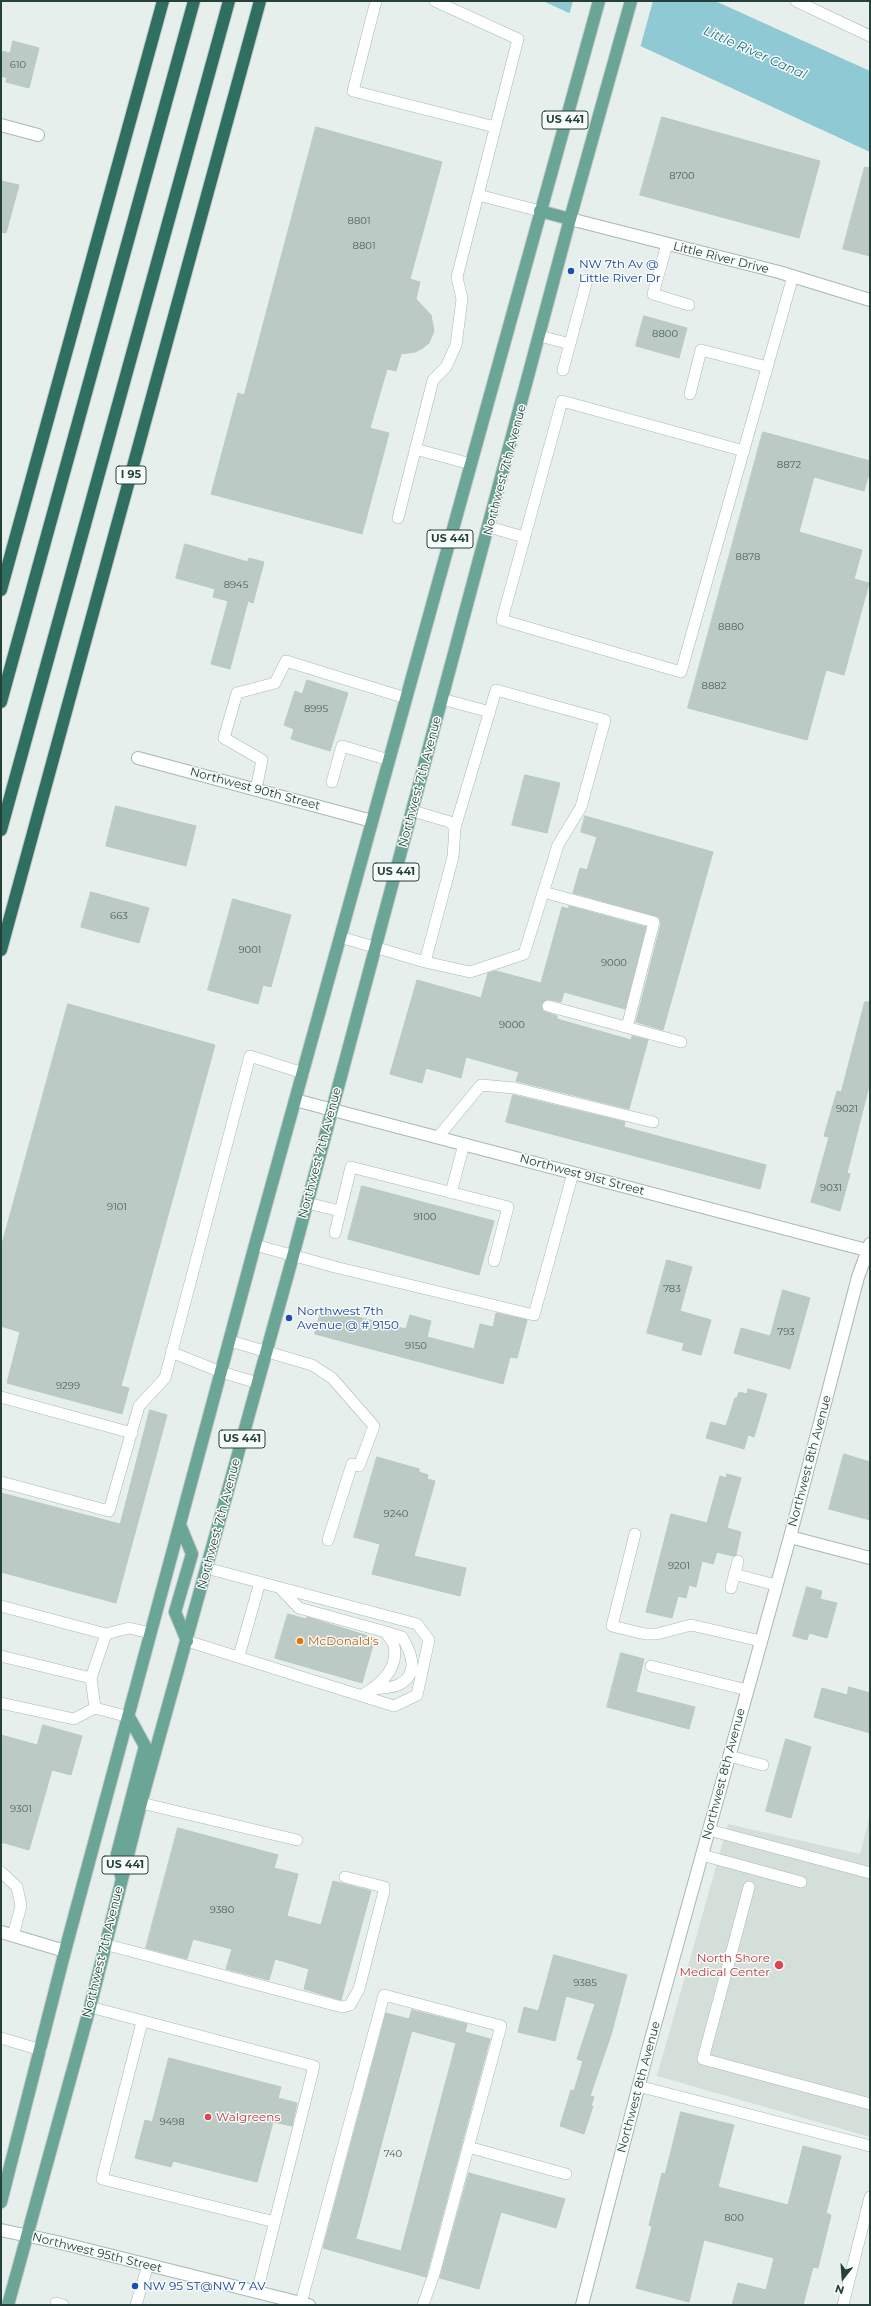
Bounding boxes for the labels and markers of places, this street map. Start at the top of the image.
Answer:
place label: NW 7th Av @ Little River Dr [579,257,661,285]
marker: NW 7th Av @ Little River Dr [566,266,576,276]
place label: Northwest 7th Avenue @ # 9150 [297,1304,399,1332]
marker: Northwest 7th Avenue @ # 9150 [284,1313,294,1323]
place label: McDonald's [308,1634,378,1648]
marker: McDonald's [295,1636,305,1646]
place label: North Shore Medical Center [679,1951,770,1979]
marker: North Shore Medical Center [773,1959,785,1971]
place label: Walgreens [216,2110,280,2124]
marker: Walgreens [203,2112,213,2122]
place label: NW 95 ST@NW 7 AV [143,2279,266,2293]
marker: NW 95 ST@NW 7 AV [130,2281,140,2291]

